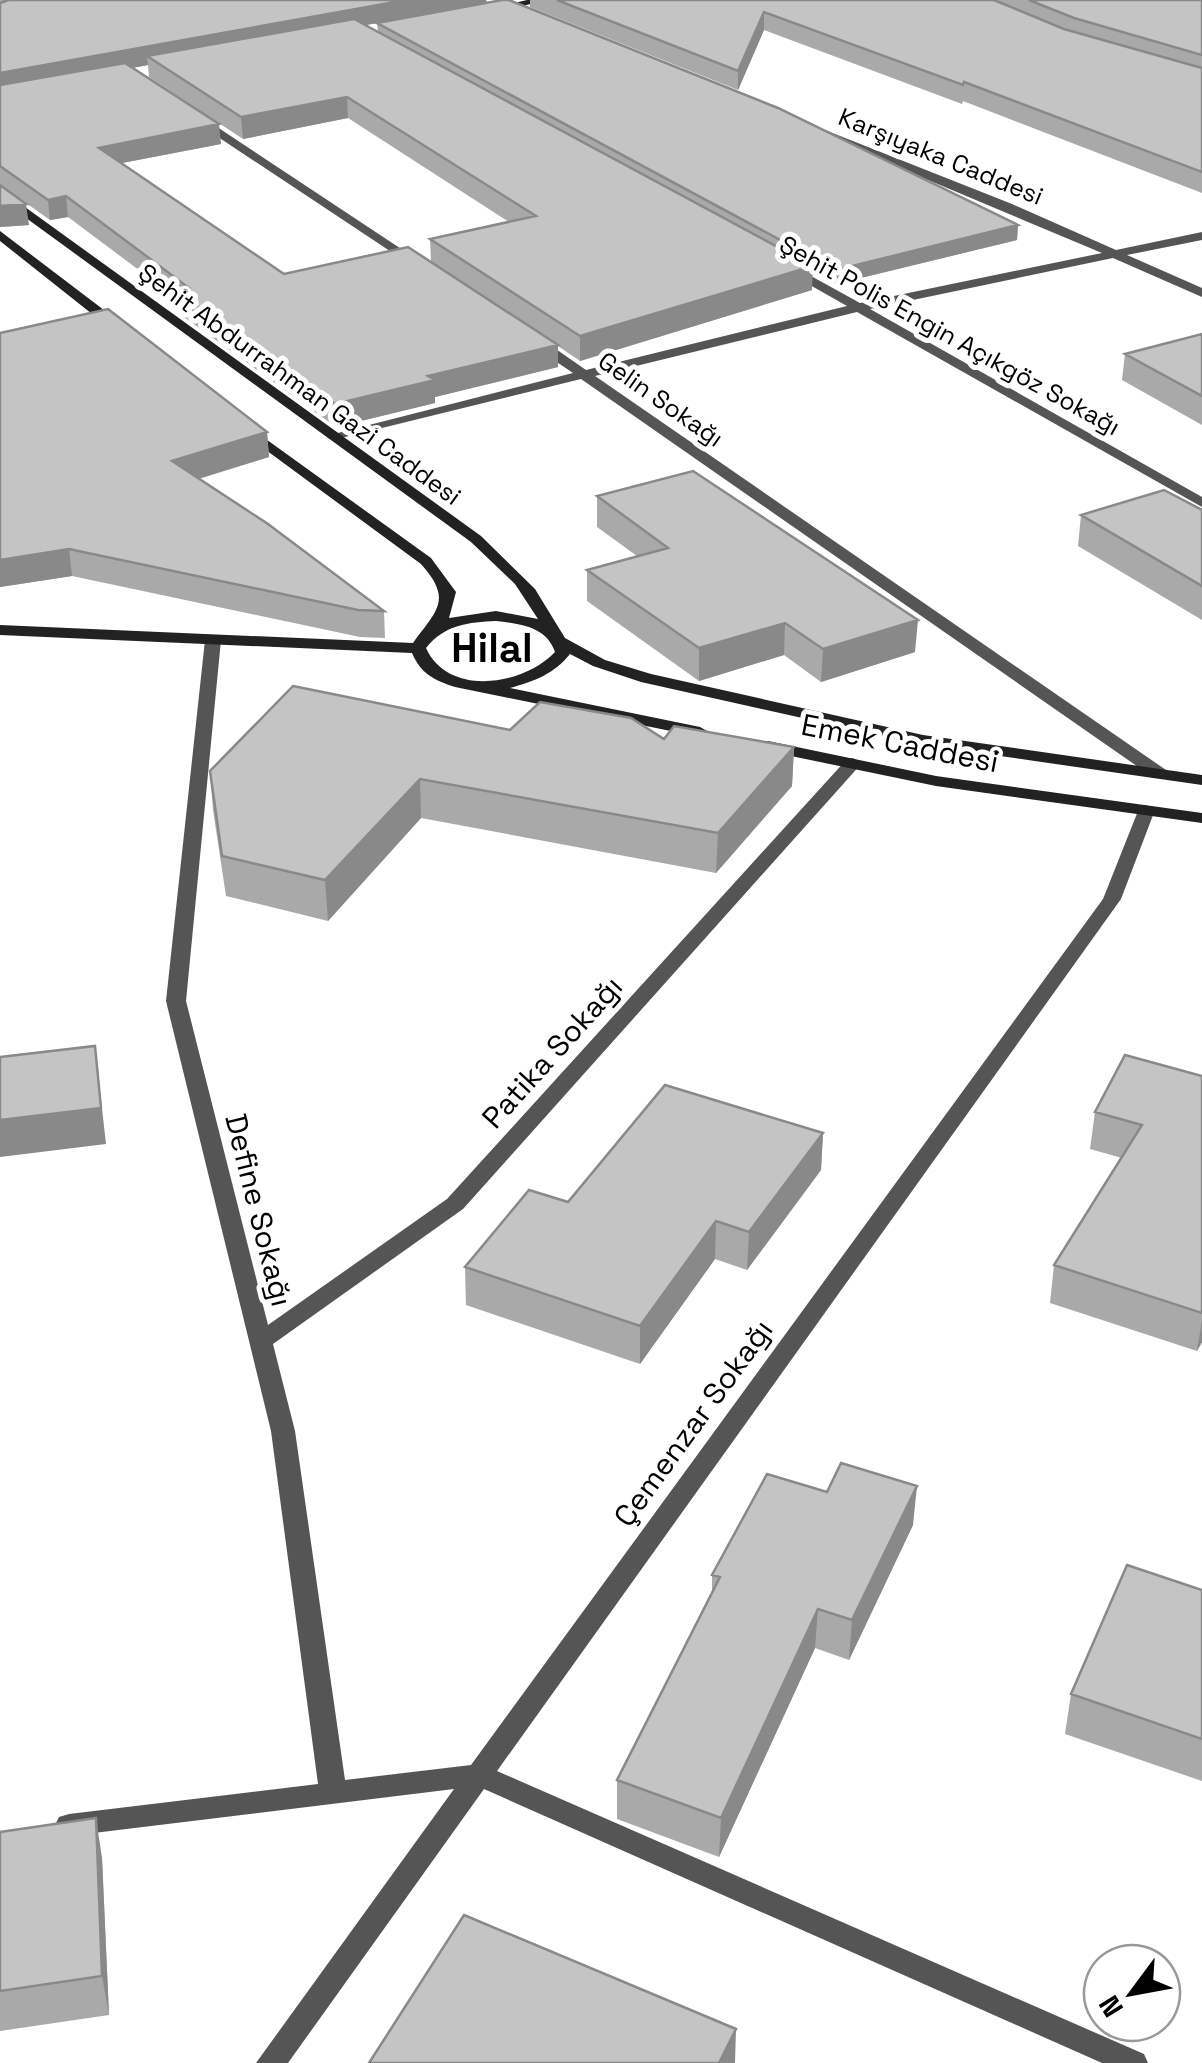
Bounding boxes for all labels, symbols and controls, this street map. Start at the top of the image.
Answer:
street label: Karşıyaka Caddesi [834,100,1048,212]
street label: Şehit Polis Engin Açıkgöz Sokağı [774,228,1126,442]
street label: Şehit Abdurrahman Gazi Caddesi [132,256,468,512]
street label: Gelin Sokağı [592,344,730,454]
district label: Hilal [451,623,533,674]
street label: Emek Caddesi [798,705,1002,781]
street label: Patika Sokağı [473,968,631,1136]
street label: Define Sokağı [216,1110,302,1310]
street label: Çemenzar Sokağı [605,1312,781,1534]
north arrow [1082,1943,1182,2043]
text: N [1091,1989,1131,2024]

